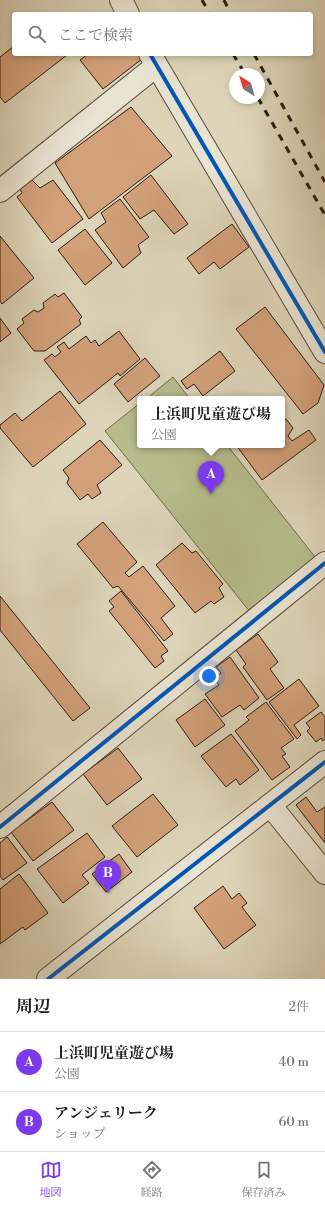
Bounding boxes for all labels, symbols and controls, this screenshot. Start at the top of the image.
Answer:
search box [12,12,313,56]
icon: search [26,23,48,45]
text: ここで検索 [58,26,133,45]
north arrow [229,68,265,104]
popup [137,396,285,448]
text: 上浜町児童遊び場 [151,405,271,424]
text: 公園 [151,427,177,443]
pin: A [198,461,224,494]
your location [199,666,219,686]
pin: B [95,860,121,893]
text: 周辺 [16,996,50,1018]
text: 2件 [289,999,309,1015]
text: 上浜町児童遊び場 [54,1044,174,1063]
text: A [24,1054,34,1070]
text: 40 m [279,1054,309,1070]
text: 公園 [54,1066,80,1082]
text: アンジェリーク [54,1104,158,1123]
text: B [24,1114,34,1130]
text: 60 m [278,1114,309,1130]
text: ショップ [54,1126,106,1142]
tab: 地図 [40,1159,62,1200]
tab: 経路 [141,1159,163,1200]
tab: 保存済み [242,1159,286,1200]

